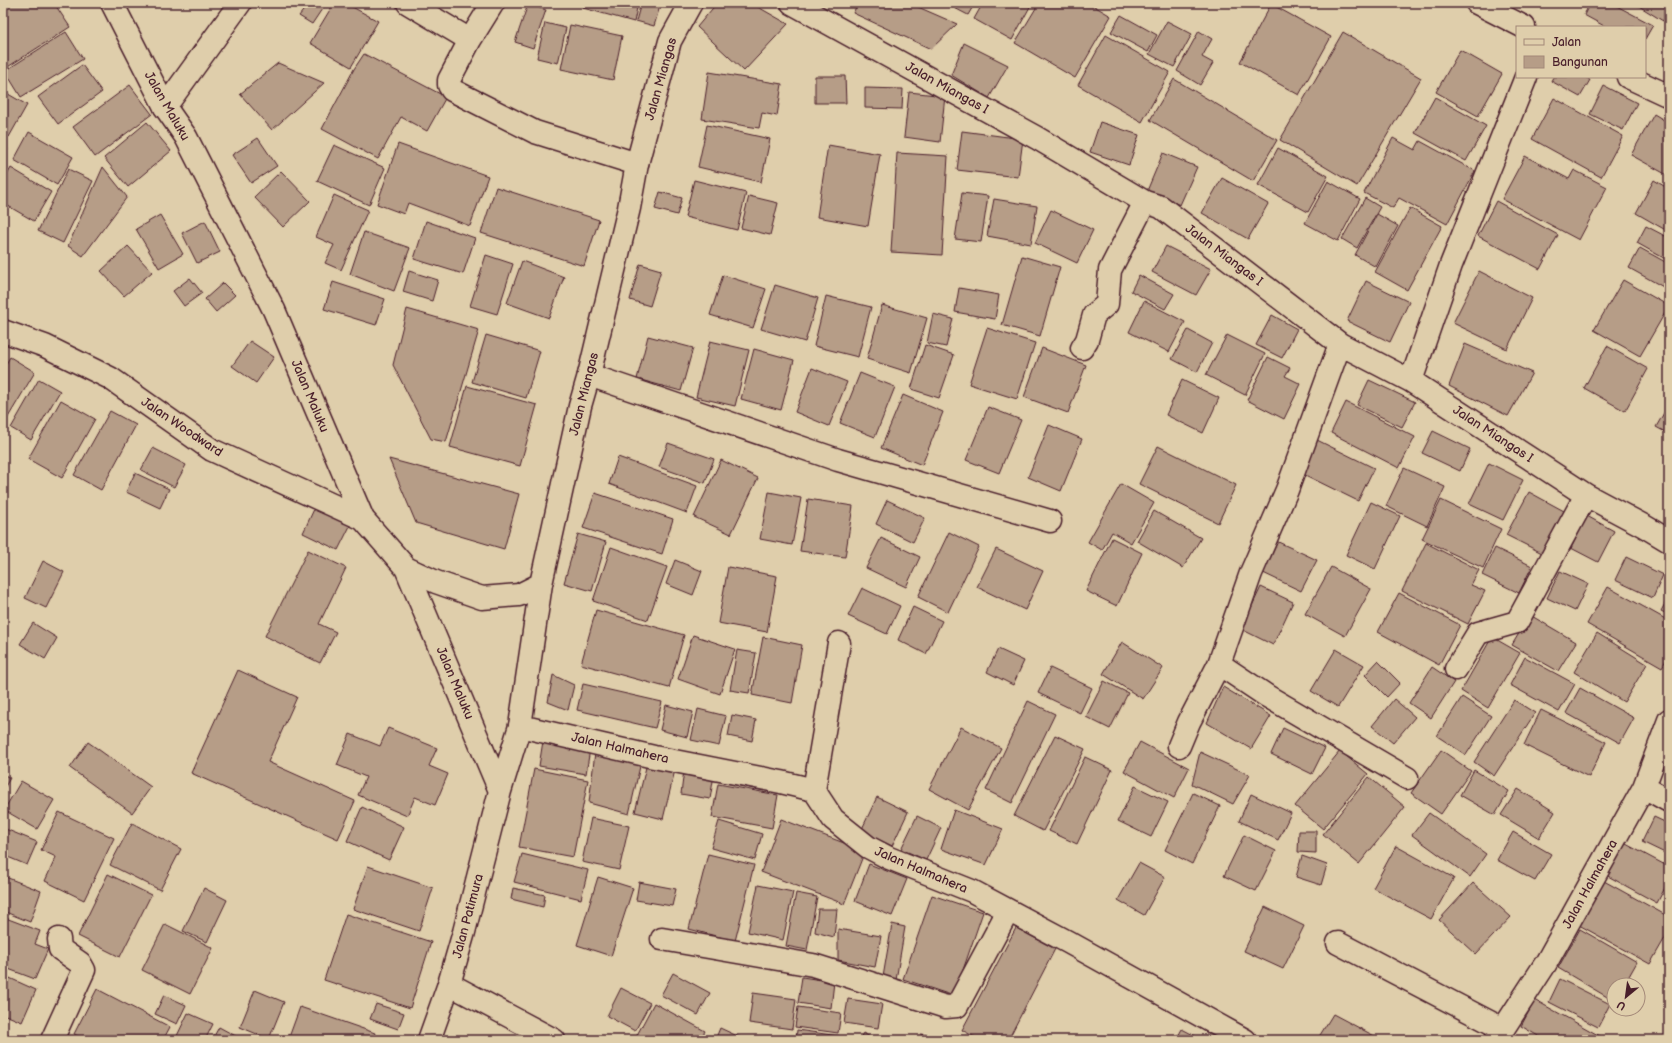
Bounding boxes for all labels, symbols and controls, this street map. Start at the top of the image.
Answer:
legend [1516,26,1646,78]
street label: Jalan Miangas [642,35,681,122]
text: Jalan [1552,35,1581,50]
text: Bangunan [1552,55,1608,70]
street label: Jalan Miangas I [903,59,991,117]
street label: Jalan Maluku [141,69,193,143]
street label: Jalan Miangas I [1182,221,1266,289]
street label: Jalan Miangas [566,350,602,437]
street label: Jalan Maluku [288,357,332,435]
street label: Jalan Woodward [138,394,226,460]
street label: Jalan Miangas I [1450,402,1536,466]
street label: Jalan Maluku [433,644,477,722]
street label: Jalan Halmahera [570,729,670,767]
street label: Jalan Halmahera [1559,837,1621,931]
street label: Jalan Halmahera [872,843,970,897]
street label: Jalan Patimura [449,872,487,960]
north arrow [1606,977,1646,1017]
text: U [1615,998,1628,1013]

